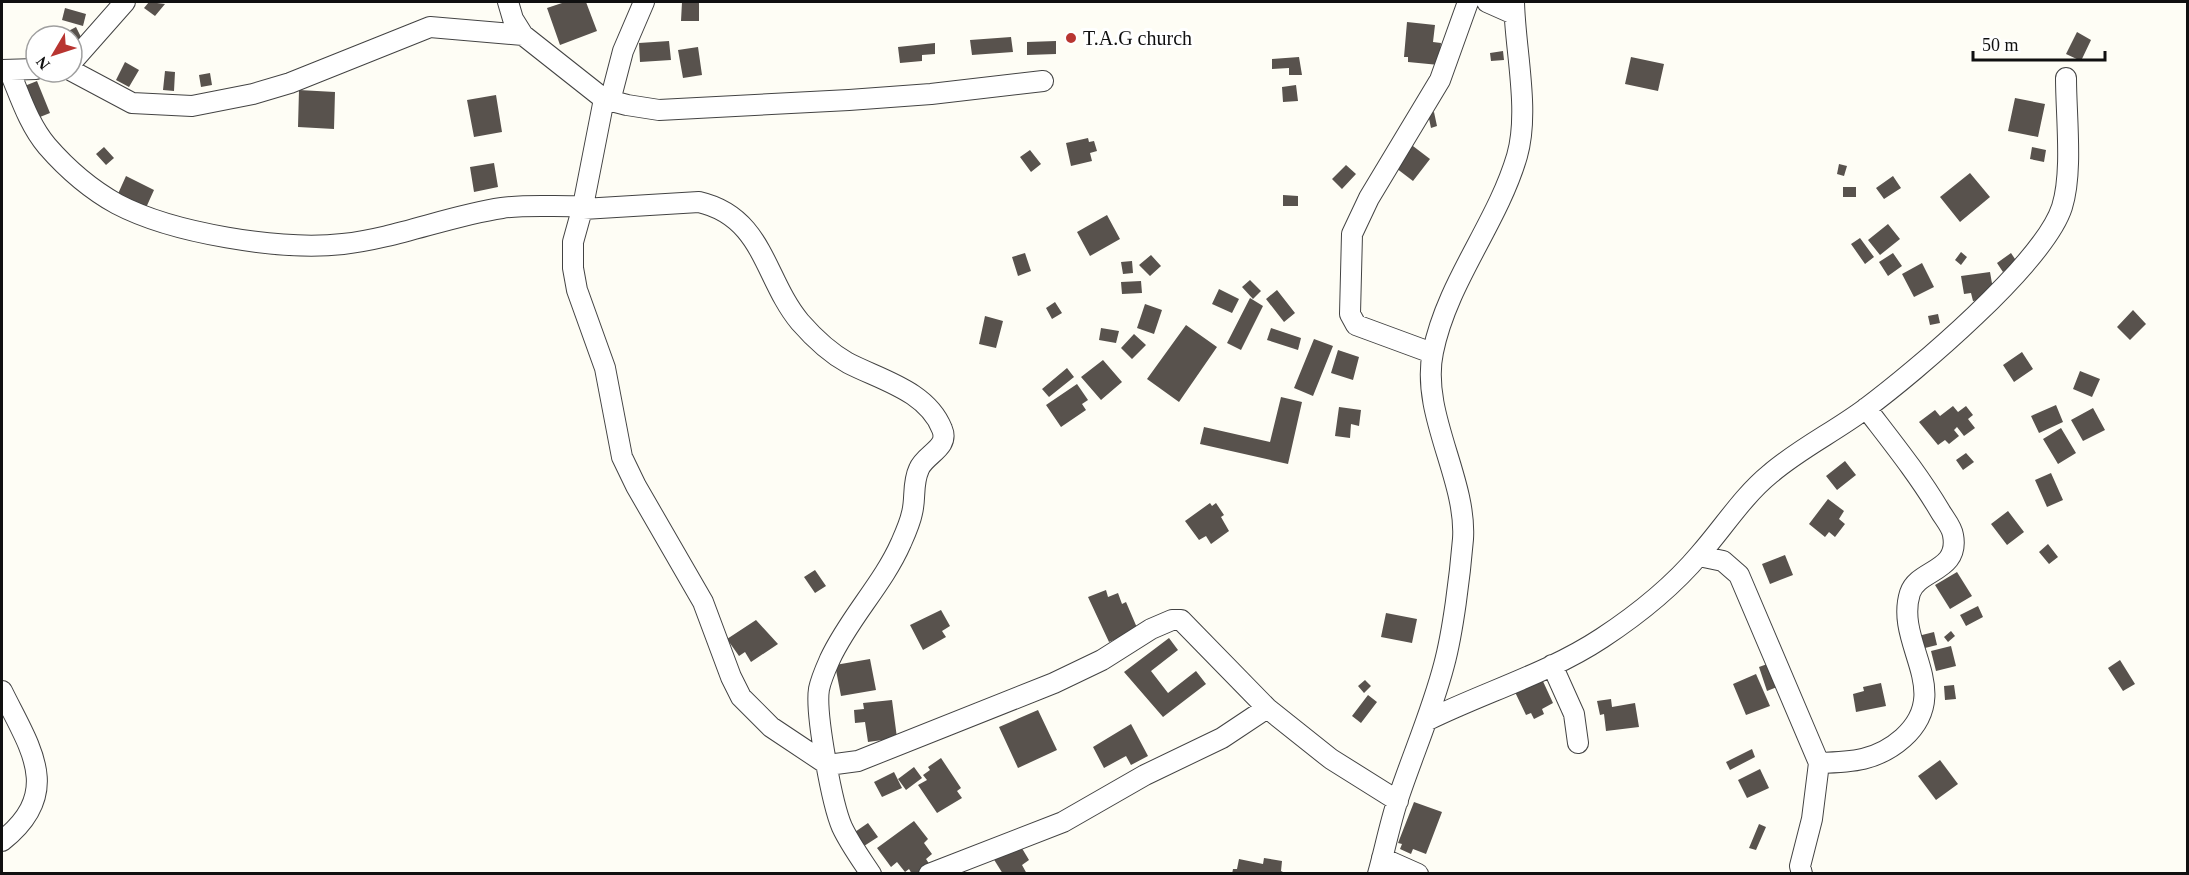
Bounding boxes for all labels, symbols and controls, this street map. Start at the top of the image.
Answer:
north arrow [24,24,84,84]
scale bar [1973,24,2105,62]
place label: T.A.G church [1083,27,1192,49]
marker: T.A.G church [1064,31,1078,45]
text: 50 m [1982,35,2019,55]
text: N [32,53,53,73]

